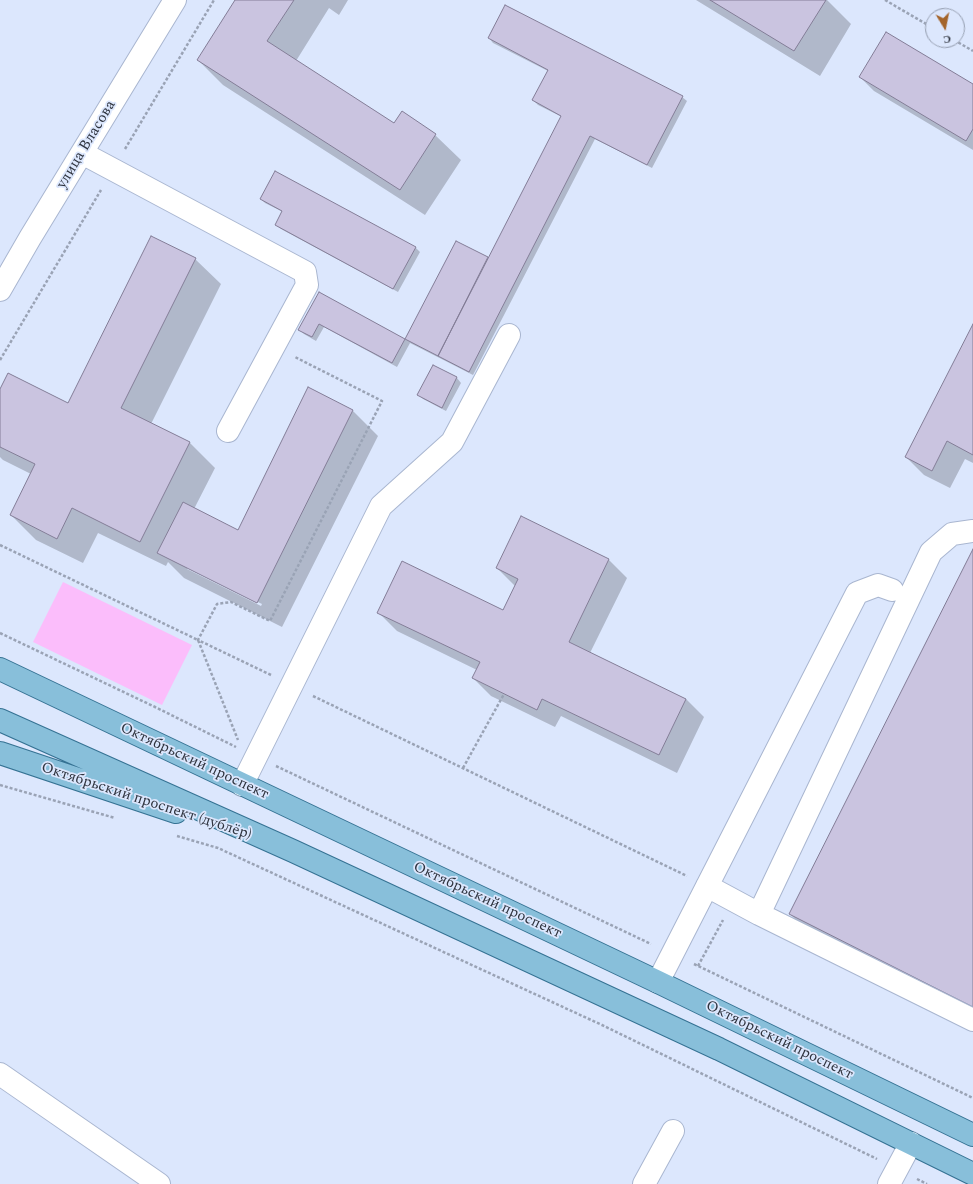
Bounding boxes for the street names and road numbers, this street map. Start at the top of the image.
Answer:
street label: улица Власова [54,98,120,192]
street label: Октябрьский проспект [117,720,271,804]
street label: Октябрьский проспект (дублёр) [39,759,253,845]
street label: Октябрьский проспект [410,859,564,943]
street label: Октябрьский проспект [702,997,856,1085]

